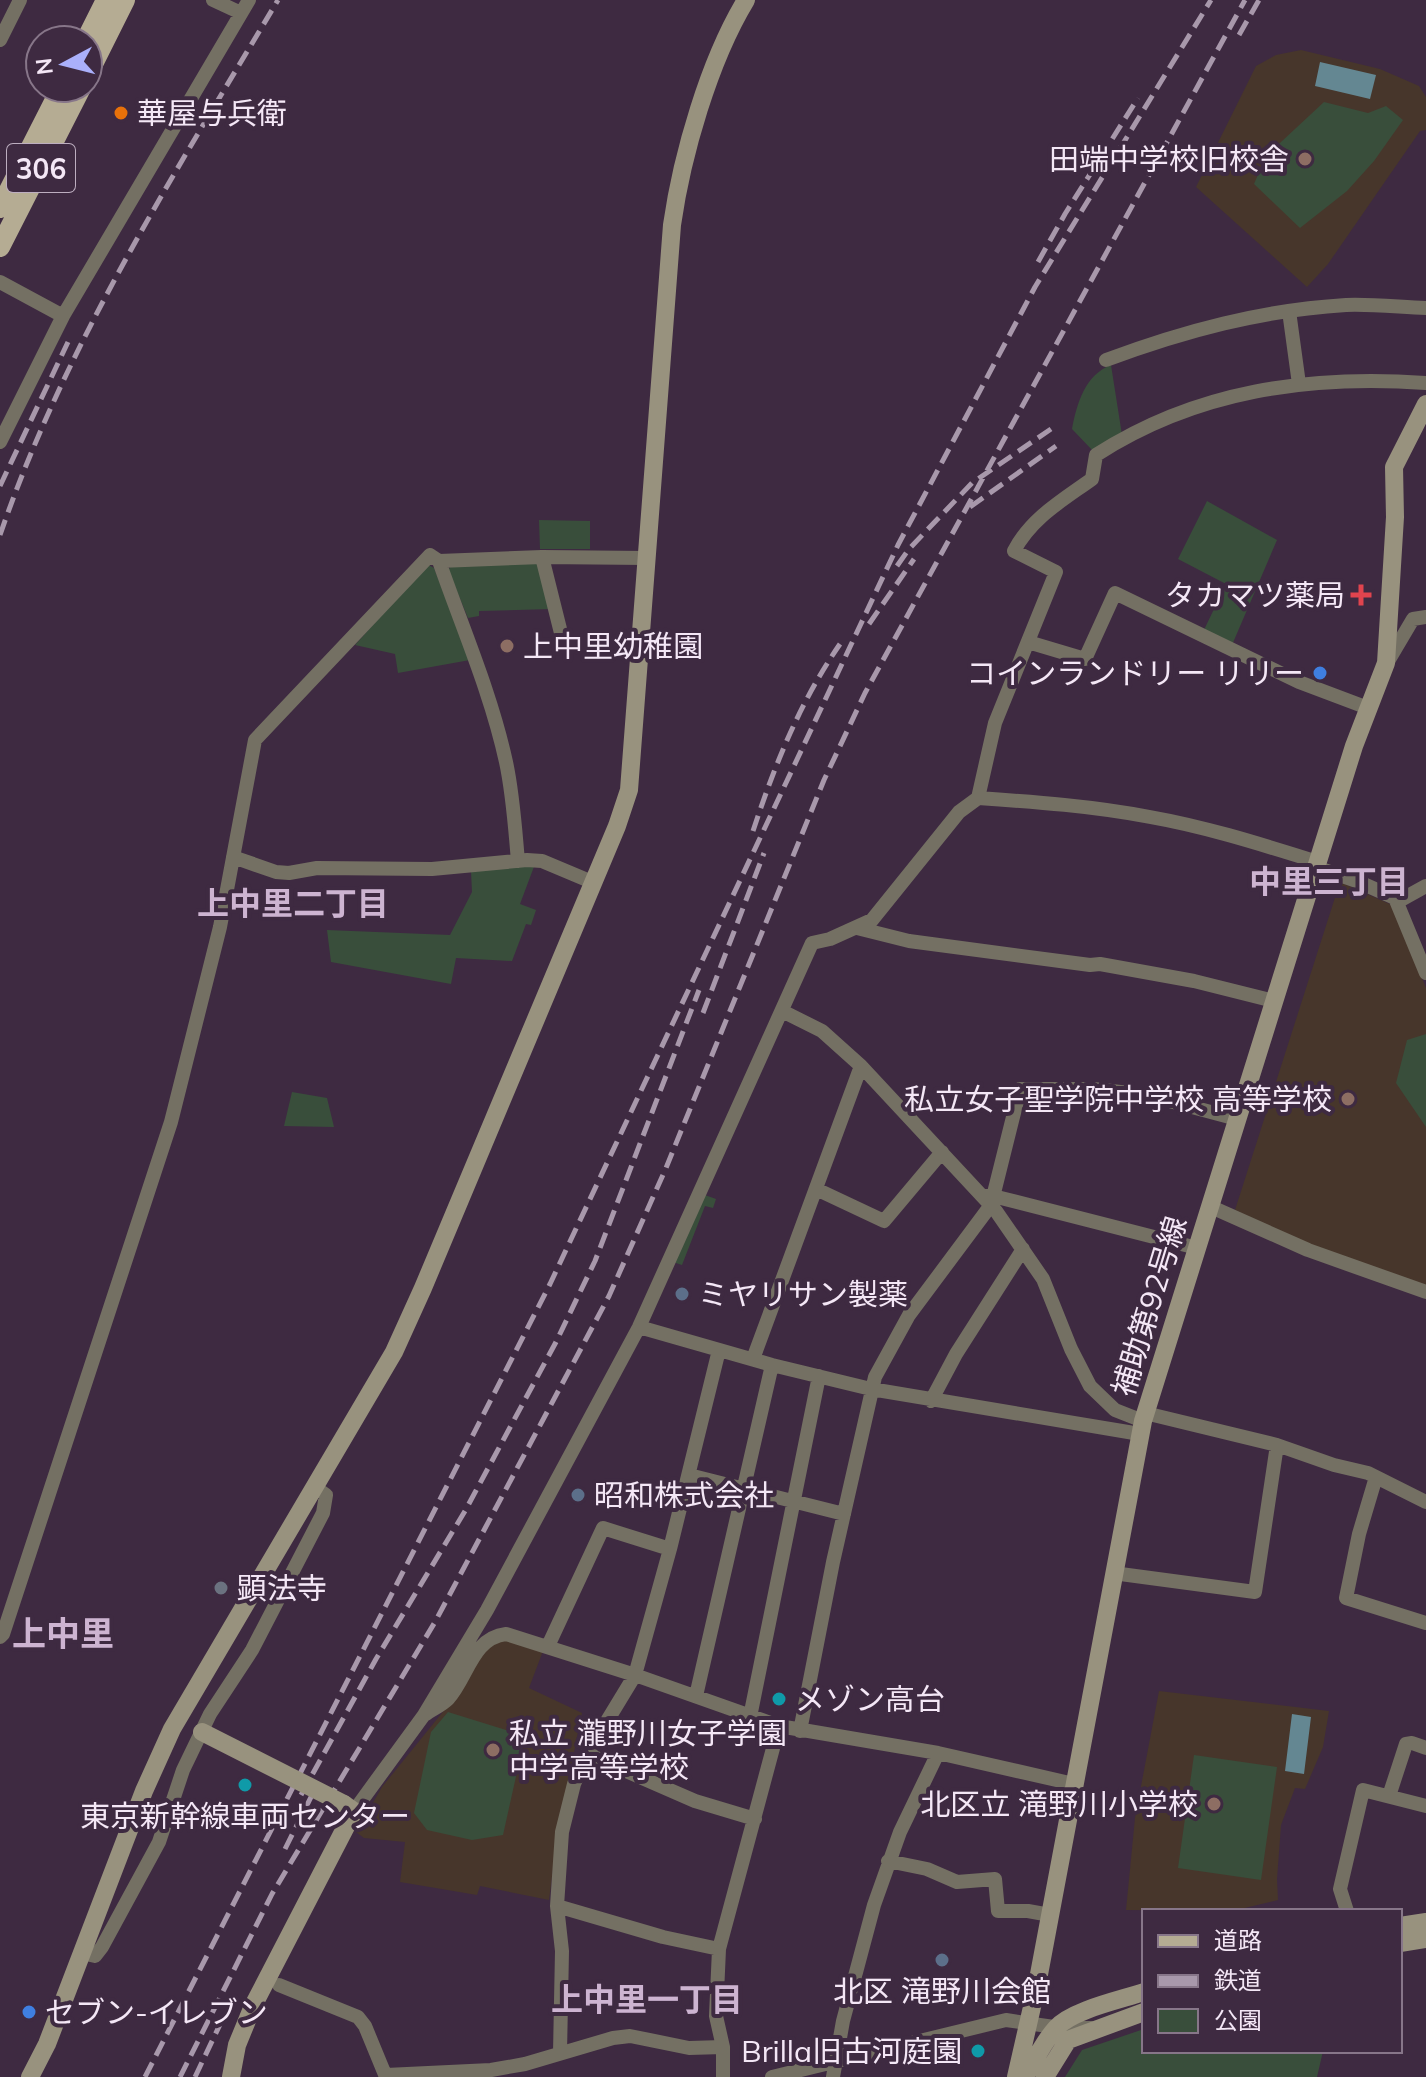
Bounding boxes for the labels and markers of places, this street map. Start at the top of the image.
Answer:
place label: 華屋与兵衛 [137,94,287,132]
marker: 華屋与兵衛 [112,104,130,122]
place label: 田端中学校旧校舎 [1049,140,1289,178]
marker: 田端中学校旧校舎 [1296,150,1314,168]
place label: タカマツ薬局 [1165,576,1345,614]
marker: タカマツ薬局 [1352,586,1370,604]
place label: 上中里幼稚園 [523,627,703,665]
marker: 上中里幼稚園 [498,637,516,655]
place label: コインランドリー リリー [966,654,1304,692]
marker: コインランドリー リリー [1311,664,1329,682]
place label: 私立女子聖学院中学校 高等学校 [904,1080,1332,1118]
marker: 私立女子聖学院中学校 高等学校 [1339,1090,1357,1108]
place label: ミヤリサン製薬 [698,1275,908,1313]
marker: ミヤリサン製薬 [673,1285,691,1303]
place label: 昭和株式会社 [594,1476,774,1514]
marker: 昭和株式会社 [569,1486,587,1504]
place label: 顕法寺 [237,1569,327,1607]
marker: 顕法寺 [212,1579,230,1597]
place label: メゾン高台 [795,1680,945,1718]
marker: メゾン高台 [770,1690,788,1708]
place label: 私立 瀧野川女子学園 中学高等学校 [509,1714,787,1786]
marker: 私立 瀧野川女子学園 中学高等学校 [484,1741,502,1759]
marker: 東京新幹線車両センター [236,1776,254,1794]
place label: 北区立 滝野川小学校 [920,1785,1198,1823]
marker: 北区立 滝野川小学校 [1205,1795,1223,1813]
place label: 東京新幹線車両センター [80,1797,410,1835]
marker: 北区 滝野川会館 [933,1951,951,1969]
place label: 北区 滝野川会館 [833,1972,1051,2010]
place label: セブン-イレブン [45,1993,268,2031]
marker: セブン-イレブン [20,2003,38,2021]
place label: Brilla旧古河庭園 [741,2032,962,2070]
marker: Brilla旧古河庭園 [969,2042,987,2060]

